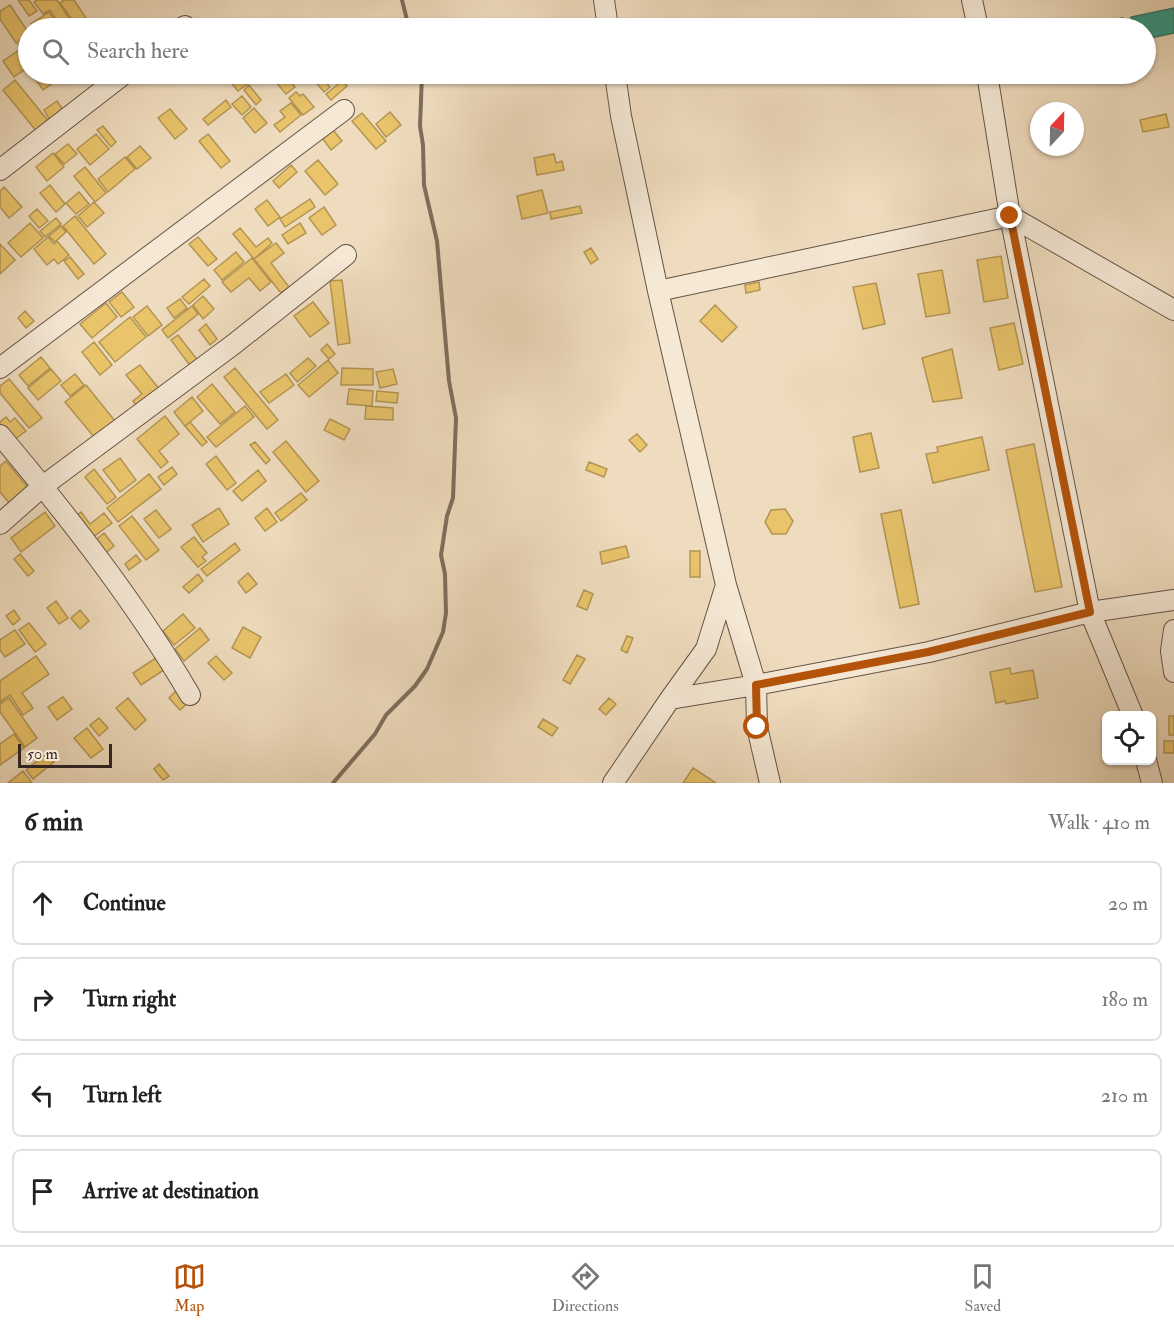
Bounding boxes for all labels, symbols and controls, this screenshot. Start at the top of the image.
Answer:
search box [18,18,1156,84]
icon: search [39,35,72,68]
text: Search here [87,37,189,65]
north arrow [1030,102,1084,156]
route end [996,202,1022,228]
map controls [1102,711,1156,765]
button: locate [1102,711,1156,765]
route start [743,713,769,739]
scale bar [18,741,112,768]
text: 50 m [27,744,58,764]
text: 6 min [24,806,83,838]
text: Walk · 410 m [1048,810,1150,835]
icon: ahead [26,887,59,920]
text: Continue [83,889,166,917]
text: 20 m [1108,891,1148,916]
icon: right [26,983,59,1016]
text: Turn right [83,985,176,1013]
text: 180 m [1101,987,1148,1012]
icon: left [26,1079,59,1112]
text: Turn left [83,1081,162,1109]
text: 210 m [1101,1083,1148,1108]
icon: arrive [26,1175,59,1208]
text: Arrive at destination [83,1177,259,1205]
tab: Map [173,1260,206,1316]
tab: Directions [552,1260,619,1316]
tab: Saved [965,1260,1001,1316]

